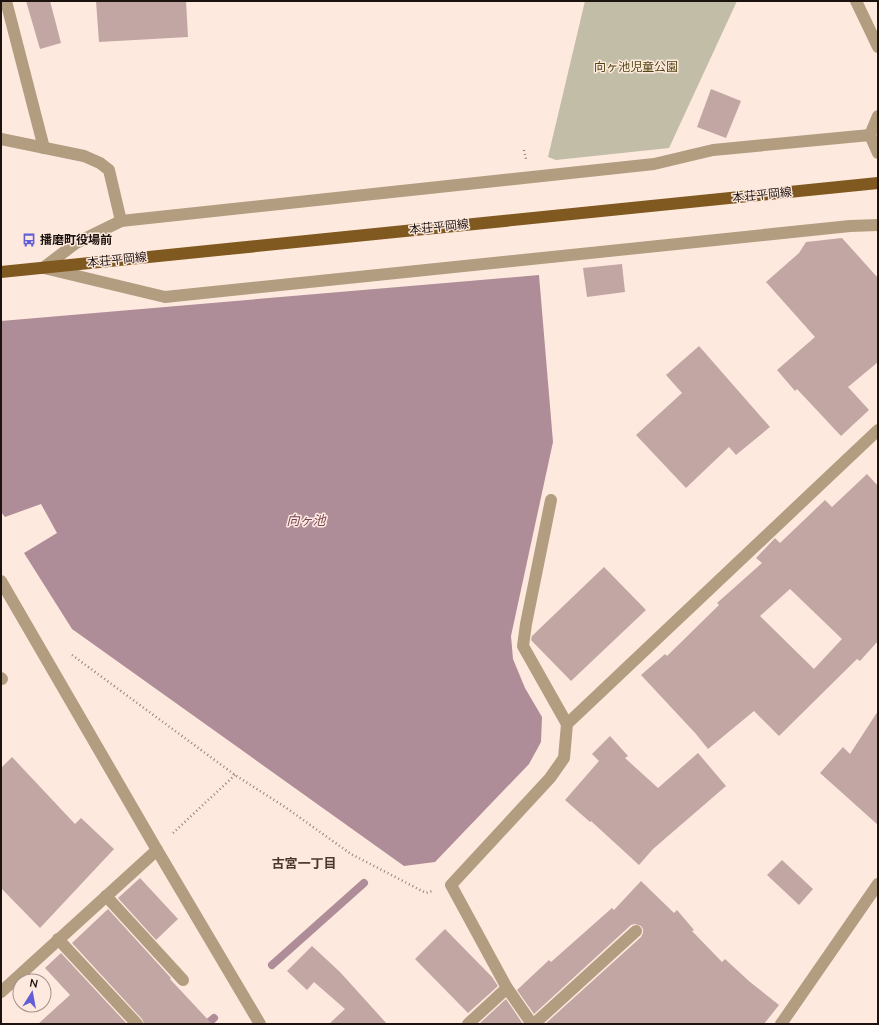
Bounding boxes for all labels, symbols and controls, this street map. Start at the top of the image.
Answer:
park label: 向ヶ池児童公園 [594,59,678,74]
street label: 本荘平岡線 [731,184,793,205]
street label: 本荘平岡線 [408,216,470,237]
bus stop icon: 播磨町役場前 [21,232,37,248]
place label: 播磨町役場前 [40,232,112,247]
street label: 本荘平岡線 [86,249,148,270]
water label: 向ヶ池 [286,512,327,528]
district label: 古宮一丁目 [271,855,337,871]
north arrow [12,973,52,1013]
text: N [28,976,39,991]

